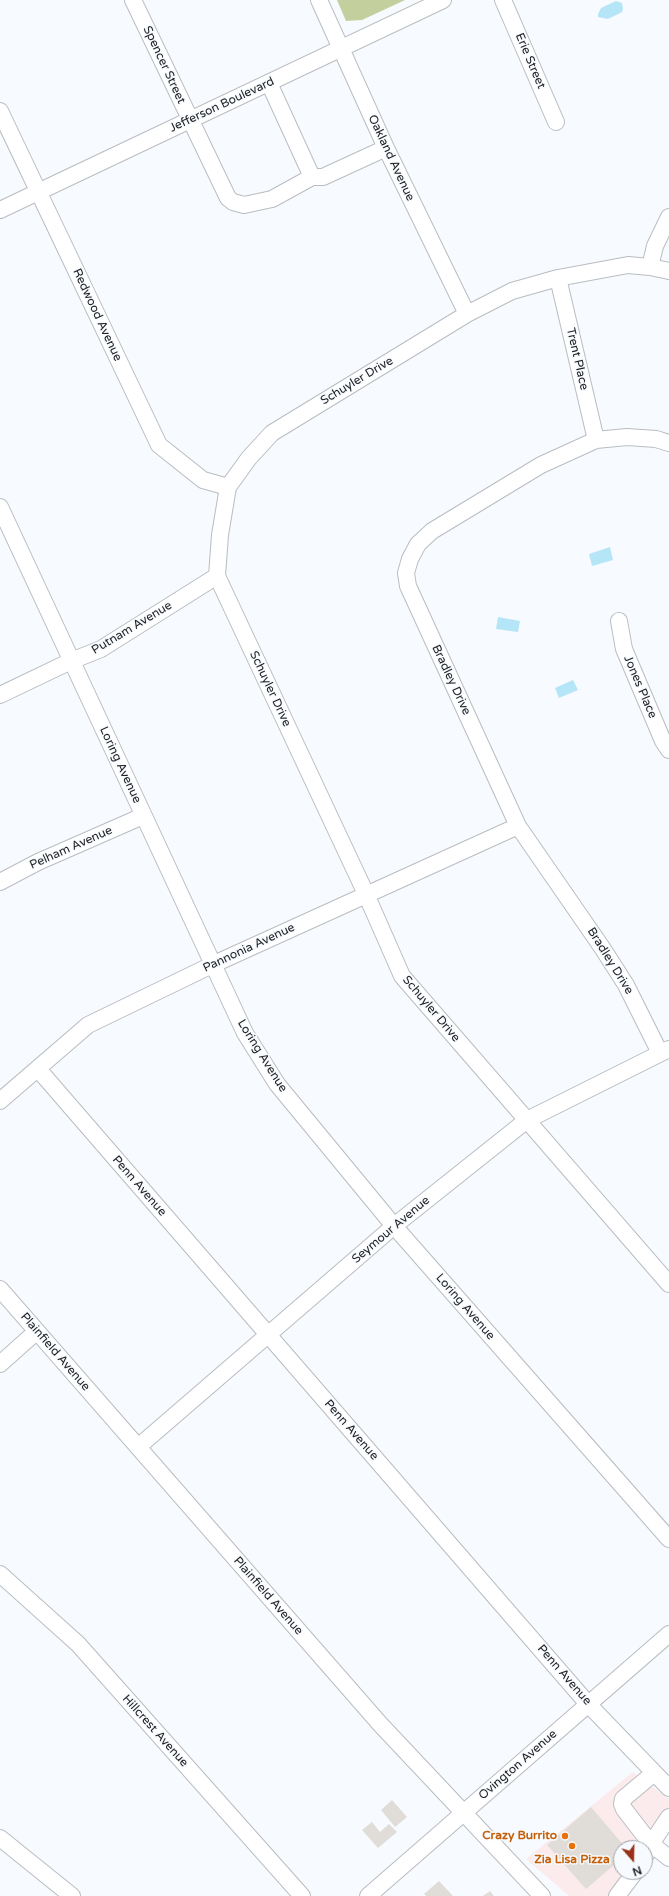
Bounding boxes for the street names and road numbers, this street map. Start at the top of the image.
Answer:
street label: Spencer Street [140,24,188,106]
street label: Erie Street [512,31,548,91]
street label: Jefferson Boulevard [167,74,277,136]
street label: Oakland Avenue [365,113,417,203]
street label: Redwood Avenue [69,266,125,364]
street label: Trent Place [563,326,591,392]
street label: Schuyler Drive [318,354,396,408]
street label: Putnam Avenue [89,598,175,658]
street label: Bradley Drive [428,643,474,717]
street label: Schuyler Drive [246,649,294,729]
street label: Jones Place [620,653,660,721]
street label: Loring Avenue [96,724,144,806]
street label: Pelham Avenue [28,823,114,873]
street label: Pannonia Avenue [201,920,297,976]
street label: Bradley Drive [584,925,636,997]
street label: Schuyler Drive [399,973,463,1045]
street label: Loring Avenue [234,1017,290,1095]
street label: Penn Avenue [109,1153,169,1219]
street label: Seymour Avenue [349,1193,433,1267]
street label: Loring Avenue [432,1271,498,1343]
street label: Plainfield Avenue [17,1310,93,1394]
street label: Penn Avenue [321,1397,381,1463]
street label: Plainfield Avenue [230,1554,306,1638]
street label: Penn Avenue [534,1642,594,1708]
street label: Hillcrest Avenue [119,1692,191,1770]
street label: Ovington Avenue [476,1727,560,1803]

